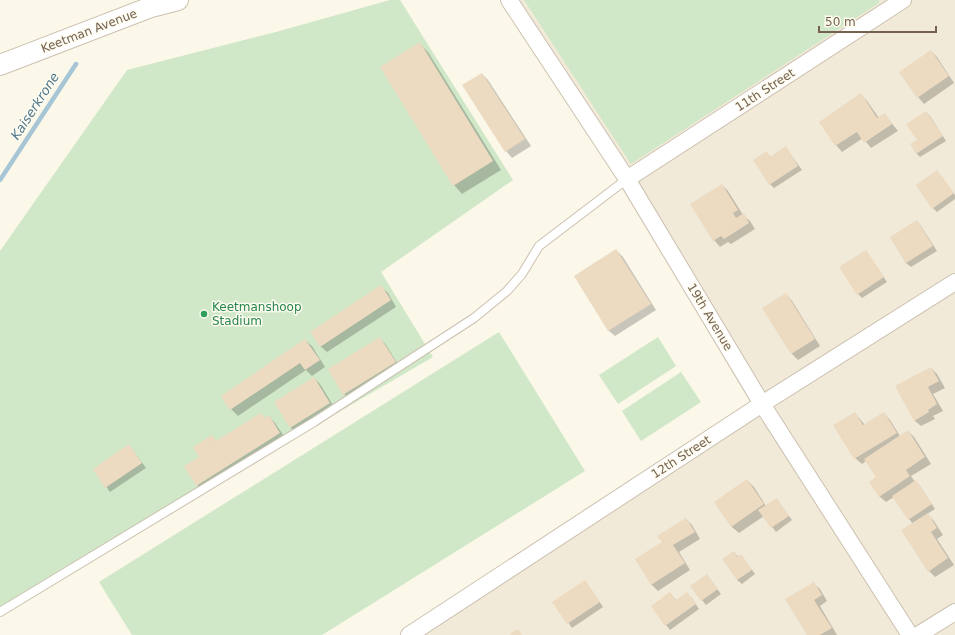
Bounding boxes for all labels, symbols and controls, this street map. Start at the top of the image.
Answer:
street label: Keetman Avenue [39,6,139,56]
scale bar [819,8,936,34]
text: 50 m [825,15,856,29]
street label: 11th Street [733,65,798,114]
water label: Kaiserkrone [8,70,62,142]
street label: 19th Avenue [684,281,736,353]
place label: Keetmanshoop Stadium [212,300,302,328]
marker: Keetmanshoop Stadium [199,309,209,319]
street label: 12th Street [649,432,714,481]

